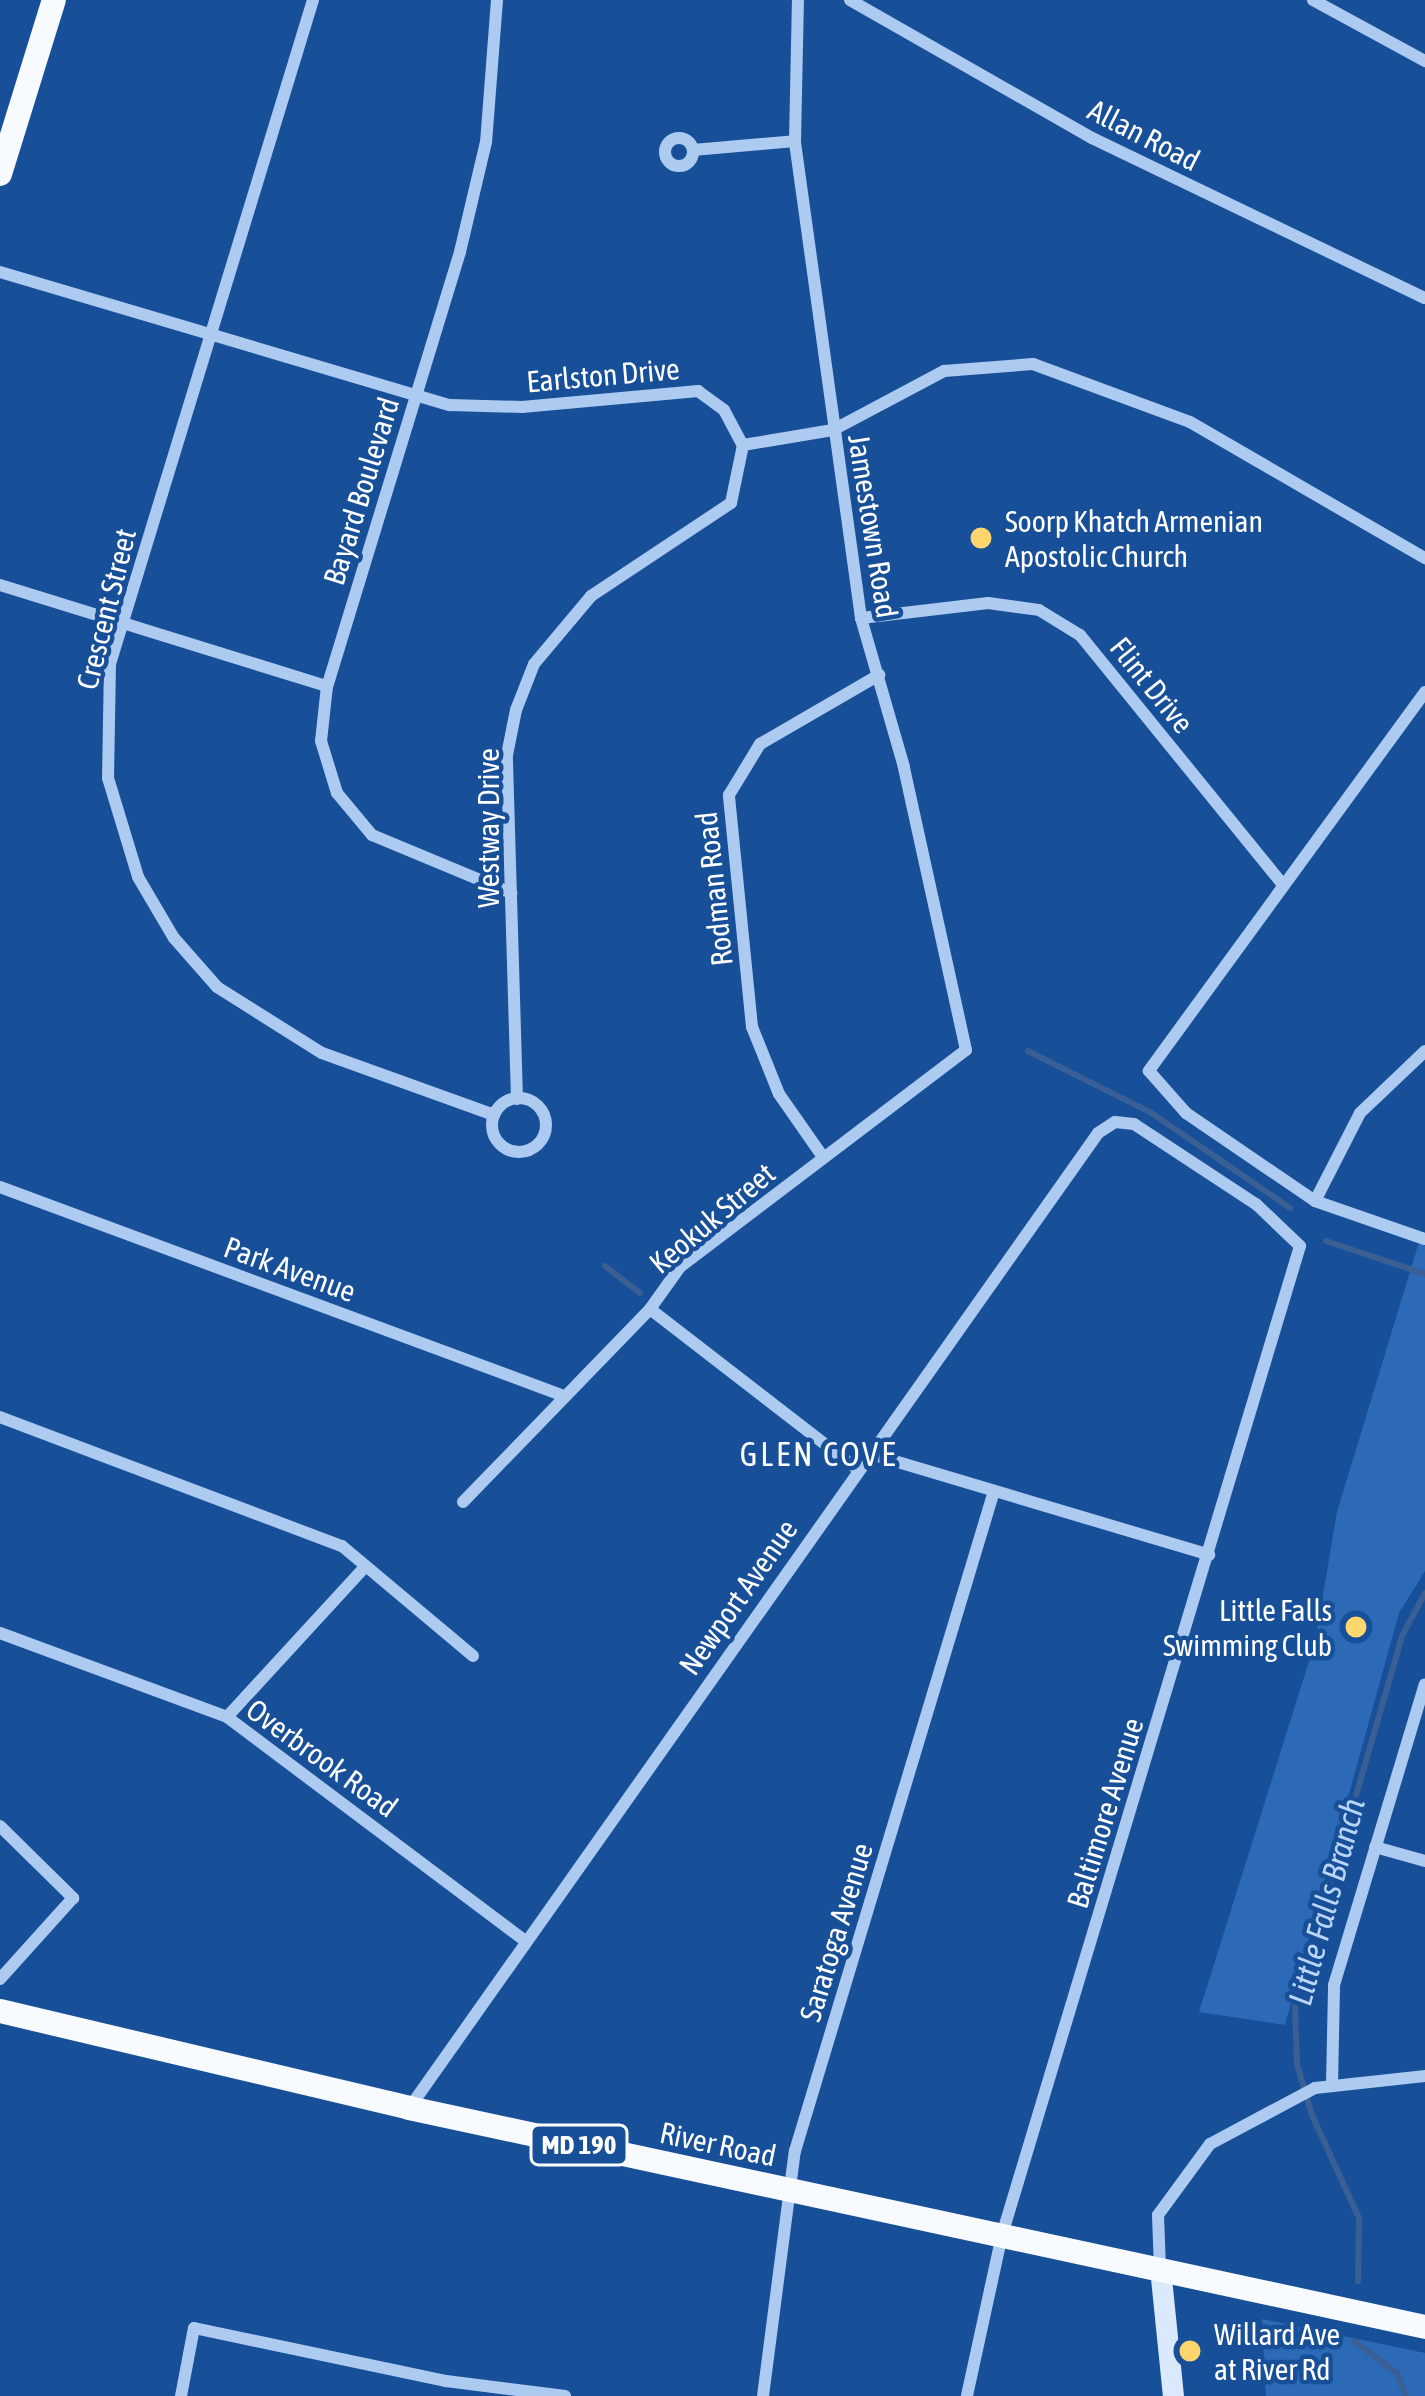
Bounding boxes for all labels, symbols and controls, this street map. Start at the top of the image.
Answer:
street label: Allan Road [1082,92,1206,178]
street label: Earlston Drive [525,350,681,400]
street label: Bayard Boulevard [315,393,407,589]
street label: Jamestown Road [841,432,905,620]
place label: Soorp Khatch Armenian Apostolic Church [1005,503,1263,574]
street label: Crescent Street [69,525,143,693]
marker: Soorp Khatch Armenian Apostolic Church [968,525,994,551]
street label: Flint Drive [1103,630,1201,740]
street label: Westway Drive [470,748,506,908]
street label: Rodman Road [688,810,740,968]
street label: Keokuk Street [642,1155,782,1281]
street label: Park Avenue [219,1229,361,1309]
district label: GLEN COVE [740,1435,898,1475]
street label: Newport Avenue [671,1512,805,1682]
place label: Little Falls Swimming Club [1163,1592,1332,1662]
marker: Little Falls Swimming Club [1343,1614,1369,1640]
street label: Overbrook Road [239,1691,405,1825]
street label: Baltimore Avenue [1059,1714,1151,1912]
water label: Little Falls Branch [1280,1794,1374,2010]
street label: Saratoga Avenue [792,1838,880,2026]
street label: River Road [657,2114,779,2174]
road number: MD 190 [528,2124,630,2166]
place label: Willard Ave at River Rd [1214,2316,1340,2386]
marker: Willard Ave at River Rd [1177,2338,1203,2364]

